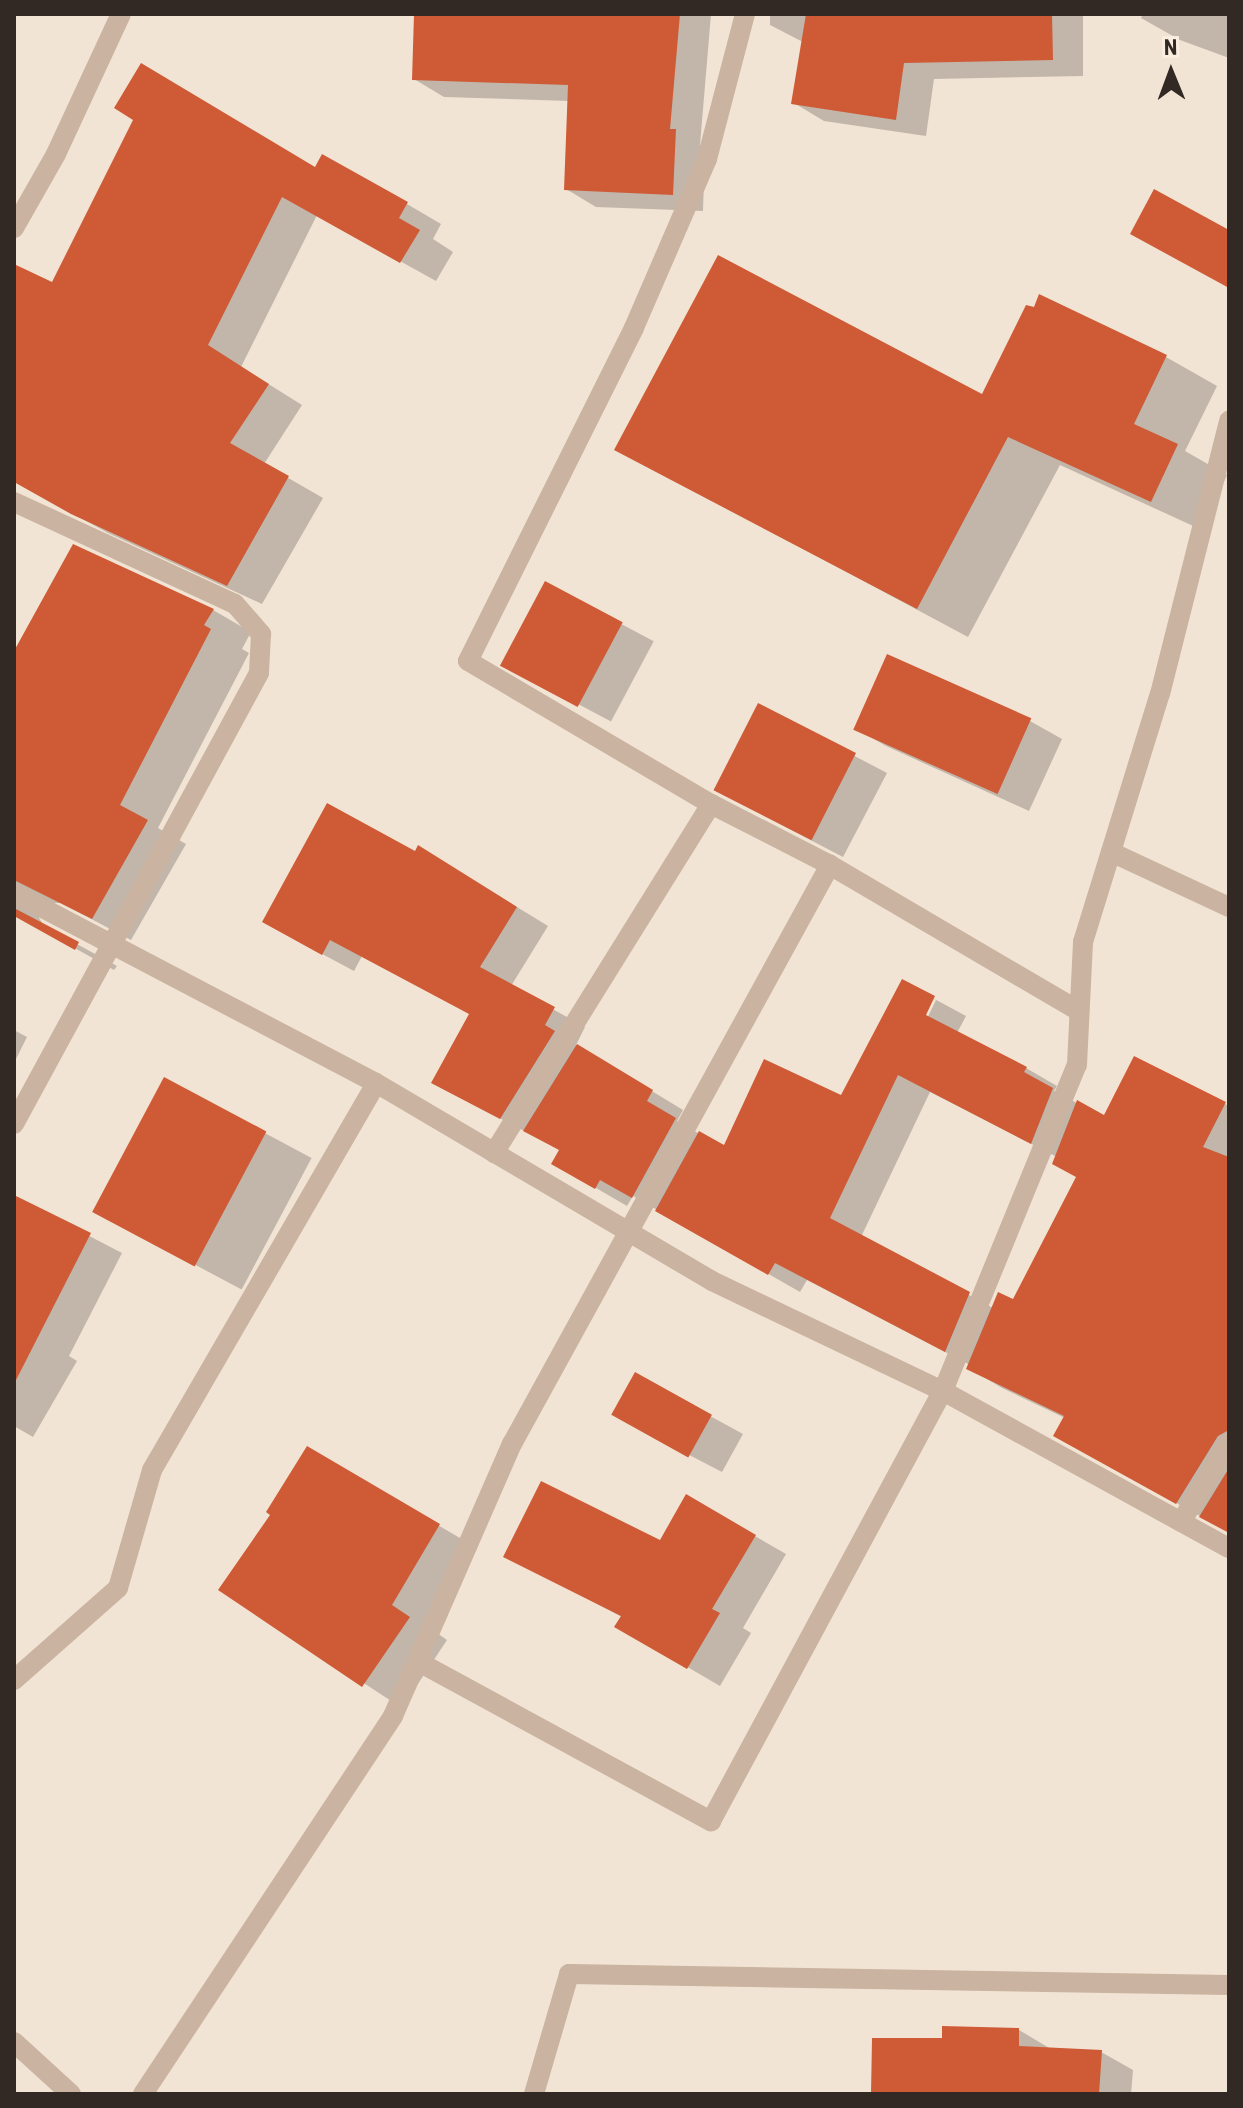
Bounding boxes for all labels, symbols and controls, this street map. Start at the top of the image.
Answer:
north arrow [1131,32,1211,112]
text: N [1164,35,1178,60]

